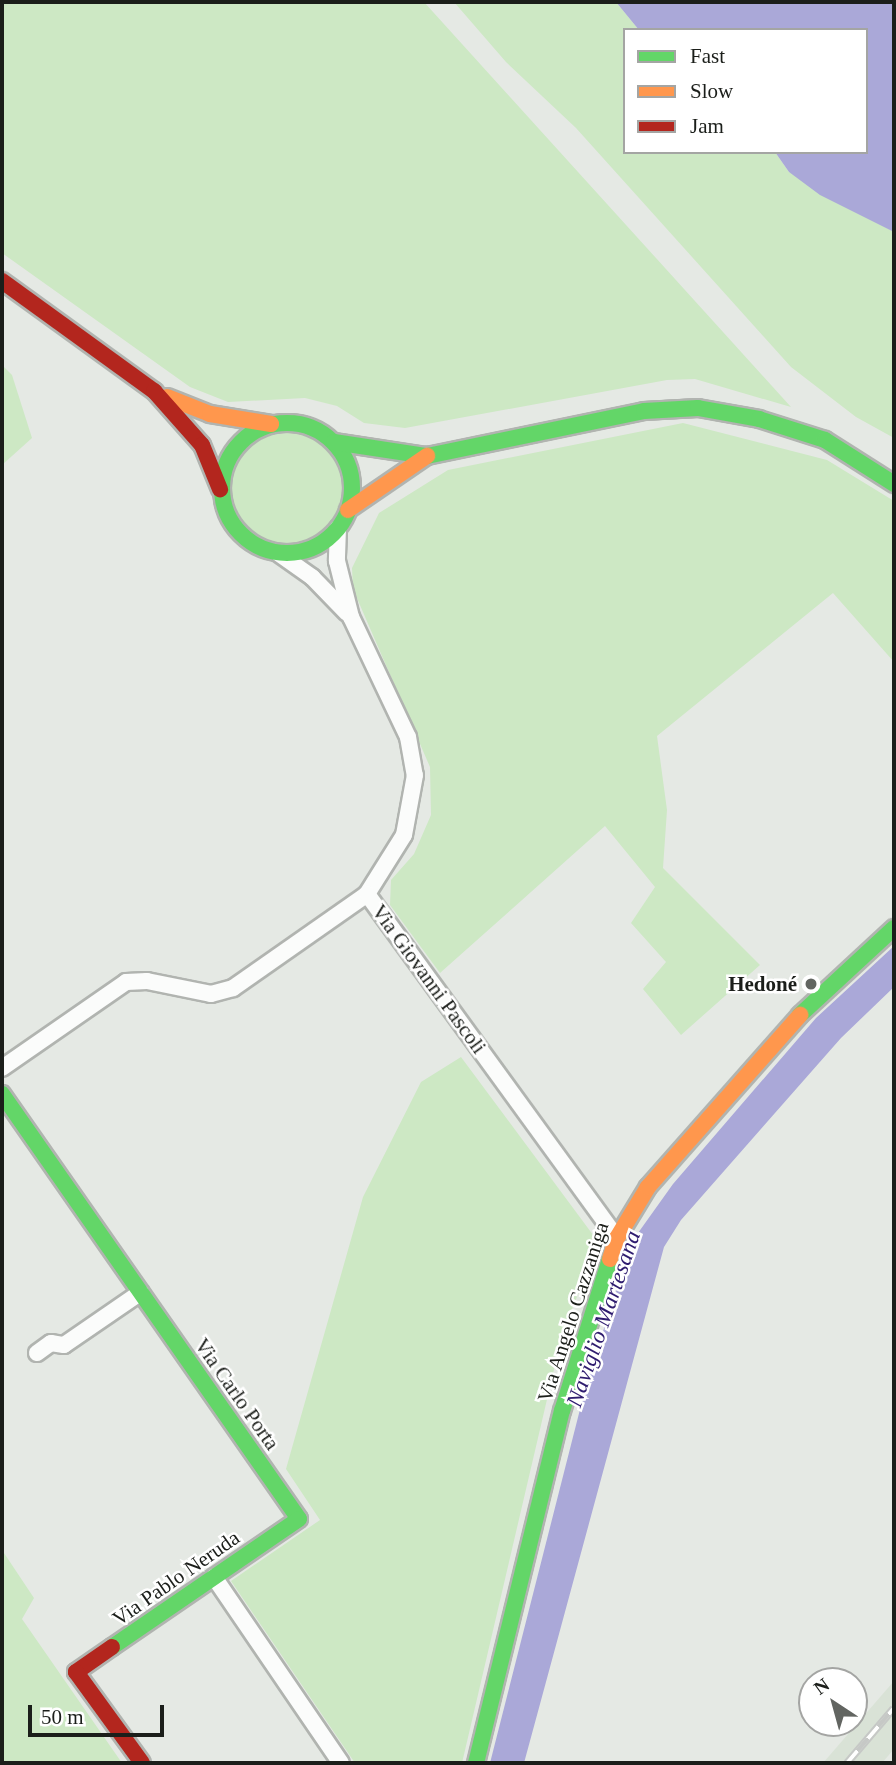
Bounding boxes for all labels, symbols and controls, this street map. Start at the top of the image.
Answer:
legend [623,28,868,154]
text: Fast [690,44,725,68]
text: Slow [690,79,733,103]
text: Jam [690,114,724,138]
street label: Via Giovanni Pascoli [366,899,492,1059]
place label: Hedoné [728,971,797,997]
marker: Hedoné [803,976,819,992]
street label: Via Angelo Cazzaniga [532,1218,614,1406]
water label: Naviglio Martesana [561,1227,647,1411]
street label: Via Carlo Porta [189,1333,285,1455]
street label: Via Pablo Neruda [108,1525,244,1631]
north arrow [798,1667,868,1737]
text: N [810,1674,833,1699]
scale bar [32,1692,168,1736]
text: 50 m [41,1705,84,1729]

